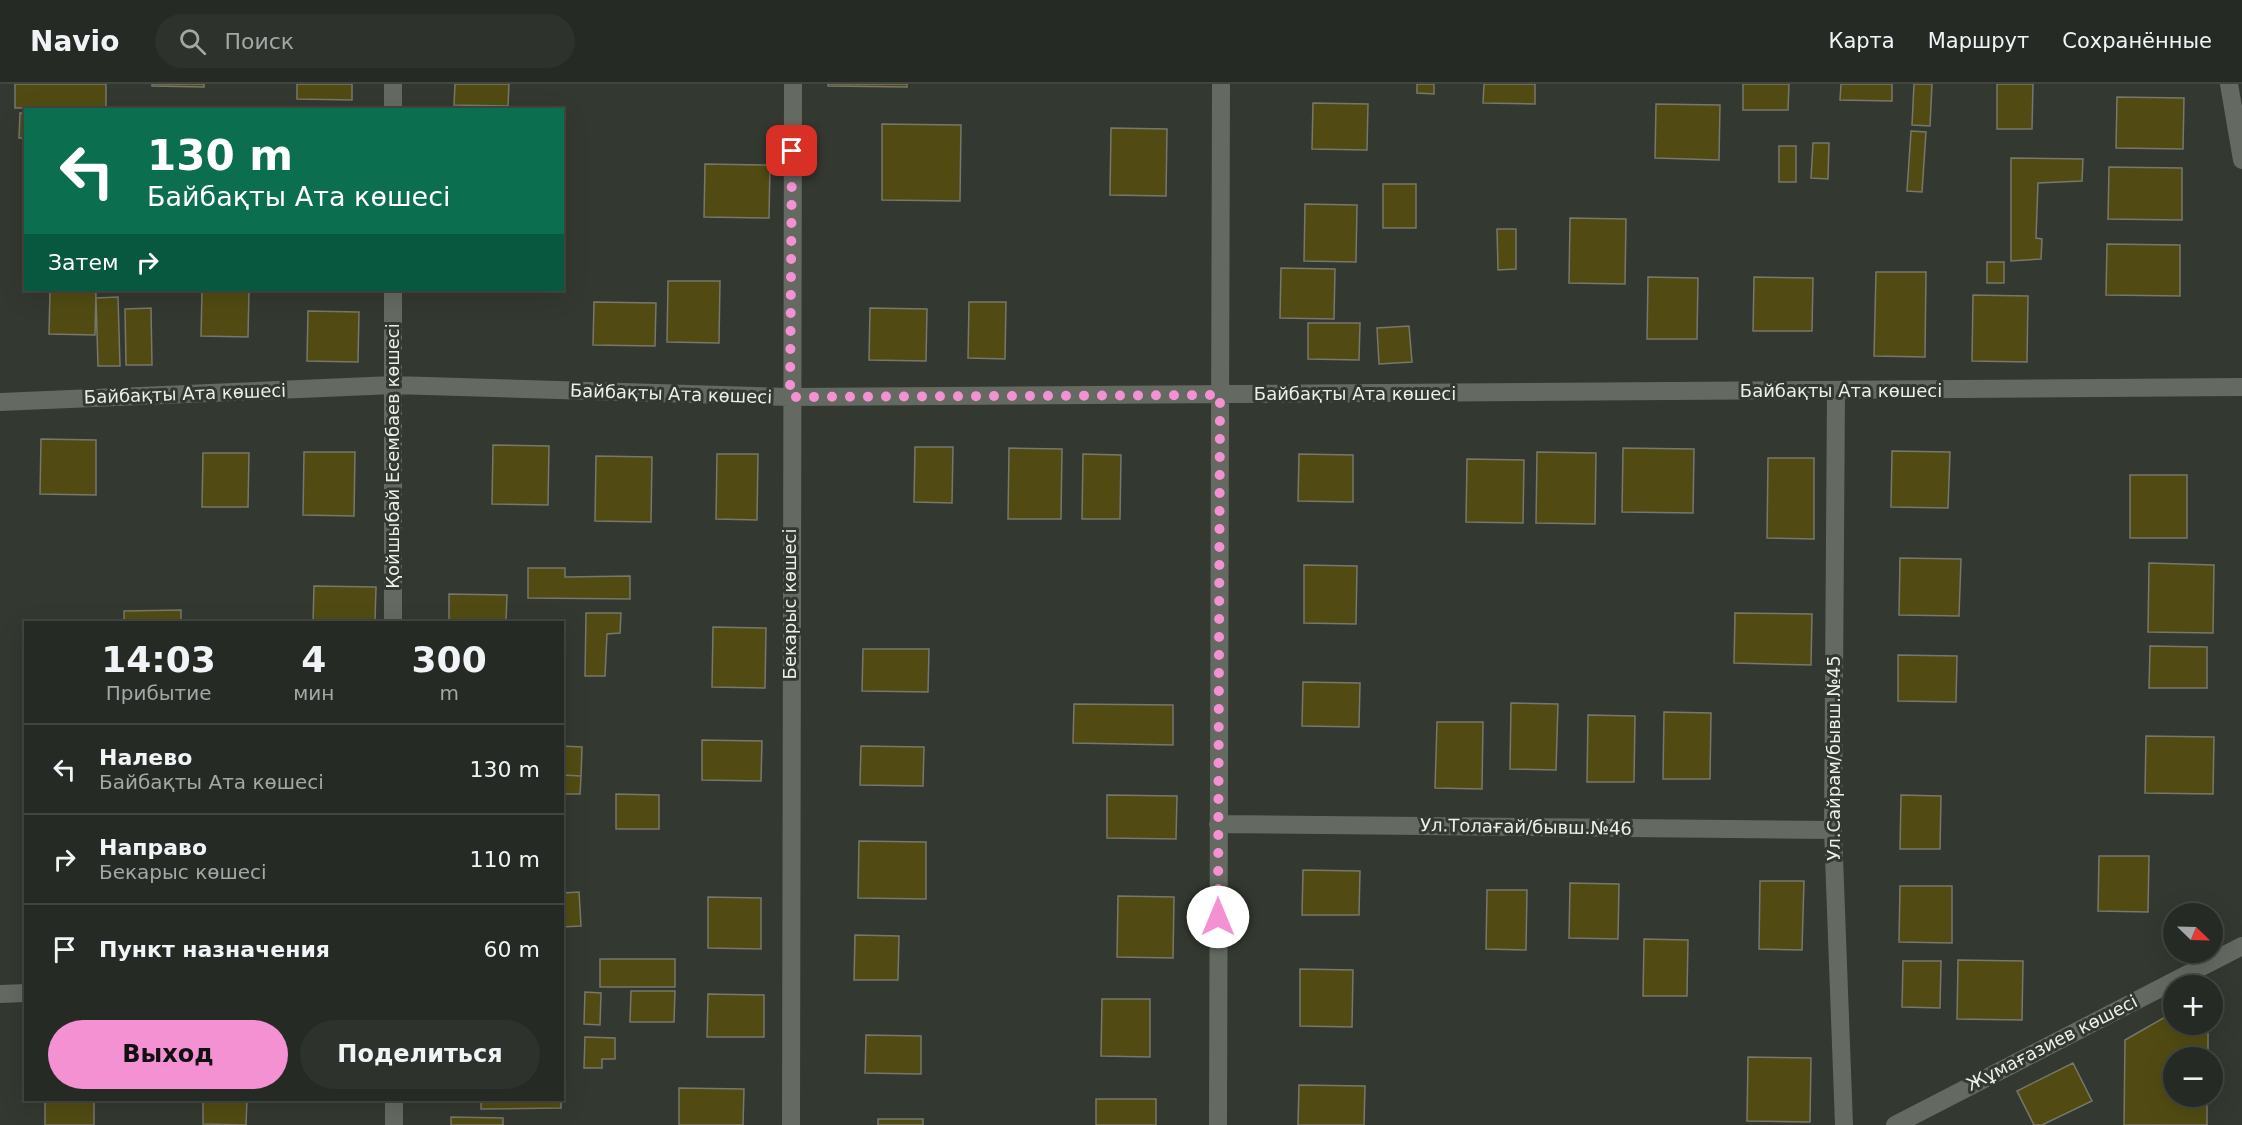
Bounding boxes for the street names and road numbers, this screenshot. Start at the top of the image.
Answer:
street label: Қойшыбай Есембаев көшесі [382,323,403,589]
street label: Байбақты Ата көшесі [83,379,286,408]
street label: Байбақты Ата көшесі [570,379,773,408]
street label: Байбақты Ата көшесі [1740,380,1942,401]
street label: Байбақты Ата көшесі [1254,383,1456,404]
street label: Бекарыс көшесі [779,529,800,679]
street label: Ул.Сайрам/бывш.№45 [1823,655,1844,861]
street label: Ул.Толағай/бывш.№46 [1420,814,1632,839]
street label: Жұмағазиев көшесі [1963,990,2141,1095]

